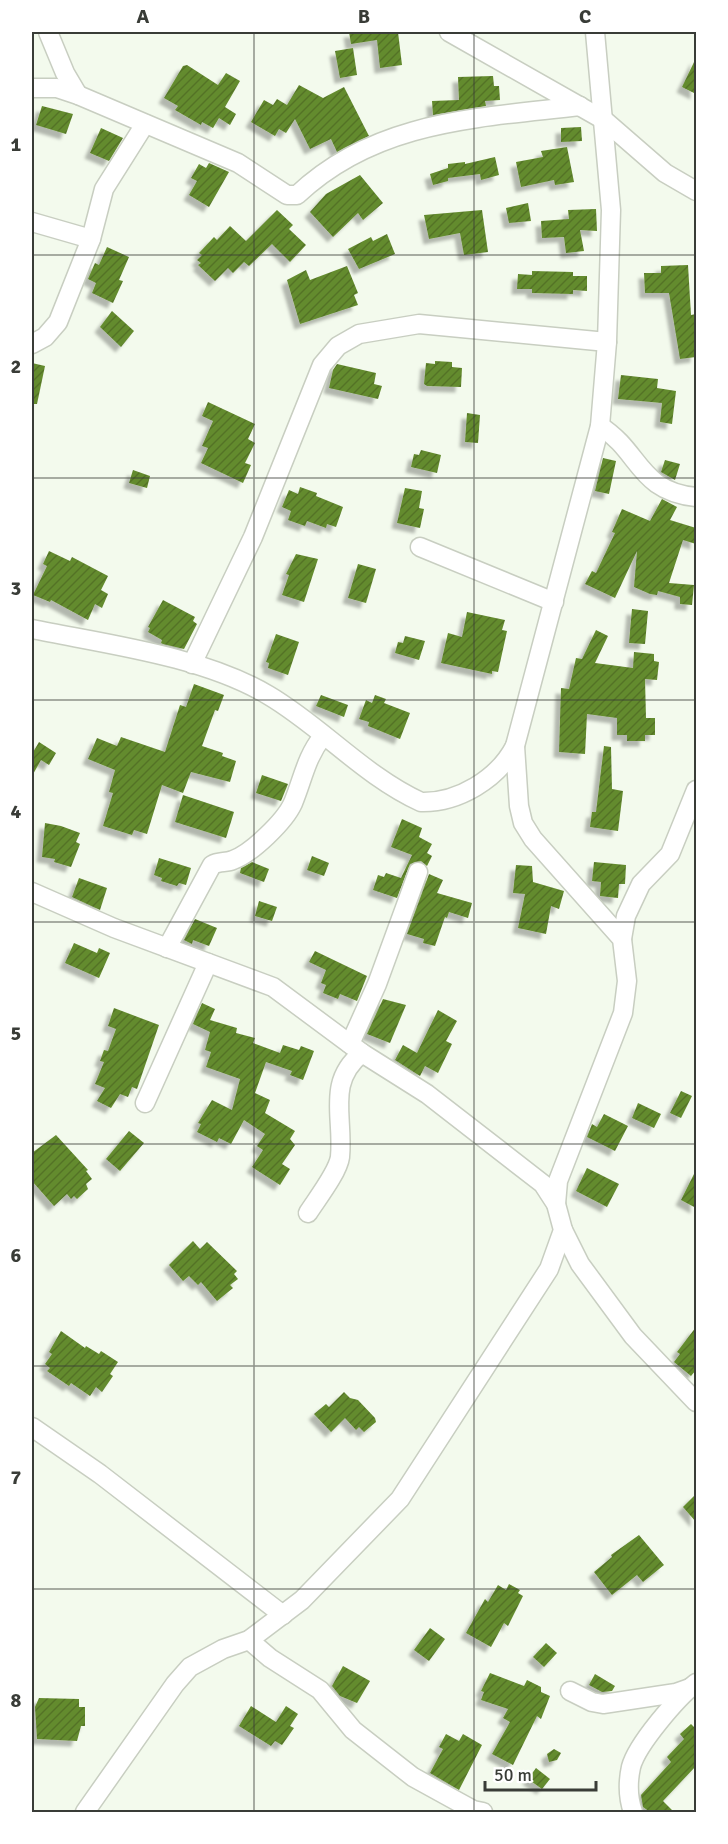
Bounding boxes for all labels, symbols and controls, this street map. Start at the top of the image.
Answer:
text: A [137,4,150,29]
text: B [358,4,370,29]
text: C [579,4,591,29]
text: 1 [11,132,22,157]
text: 2 [11,354,21,379]
text: 3 [11,576,21,601]
text: 4 [11,799,22,824]
text: 5 [11,1021,21,1046]
text: 6 [11,1243,22,1268]
text: 7 [11,1465,22,1490]
text: 8 [11,1688,22,1713]
scale bar [485,1754,596,1792]
text: 50 m [494,1764,532,1786]

